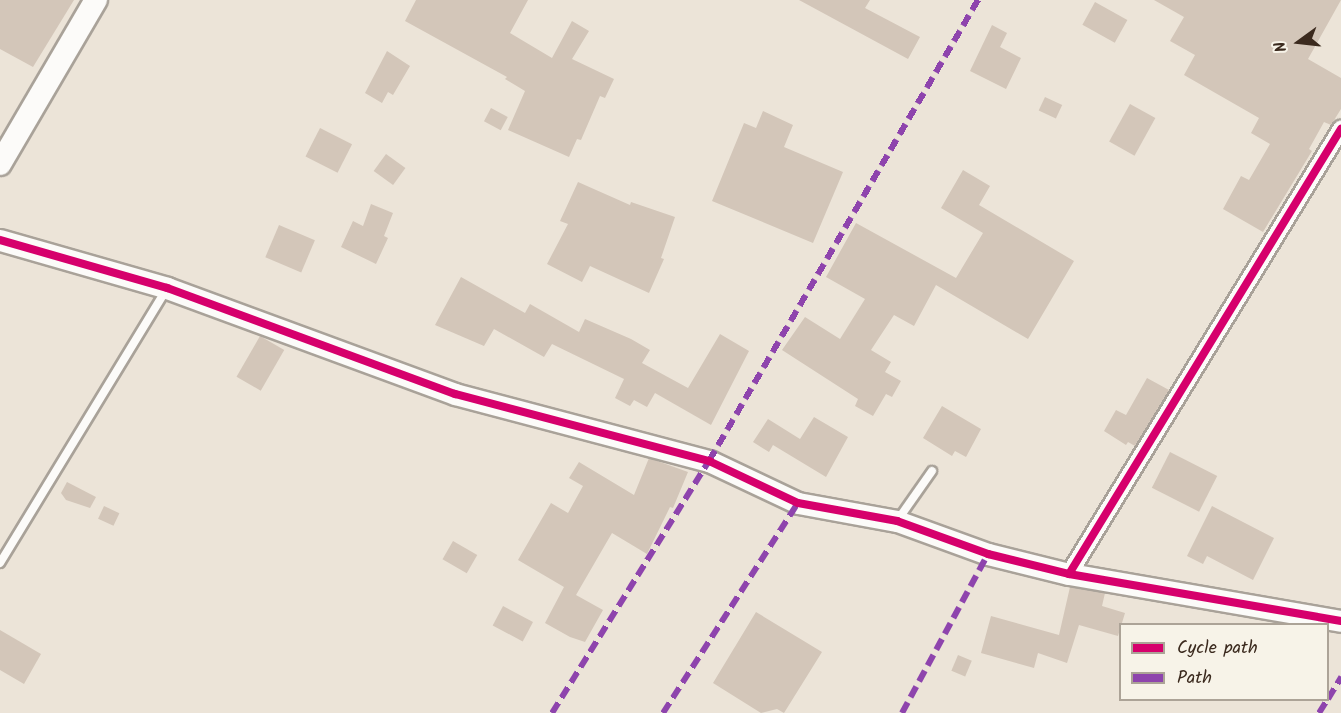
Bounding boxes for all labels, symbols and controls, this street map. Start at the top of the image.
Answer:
north arrow [1269,12,1329,72]
text: N [1268,39,1295,55]
legend [1119,623,1329,701]
text: Cycle path [1177,634,1258,663]
text: Path [1177,664,1212,693]

